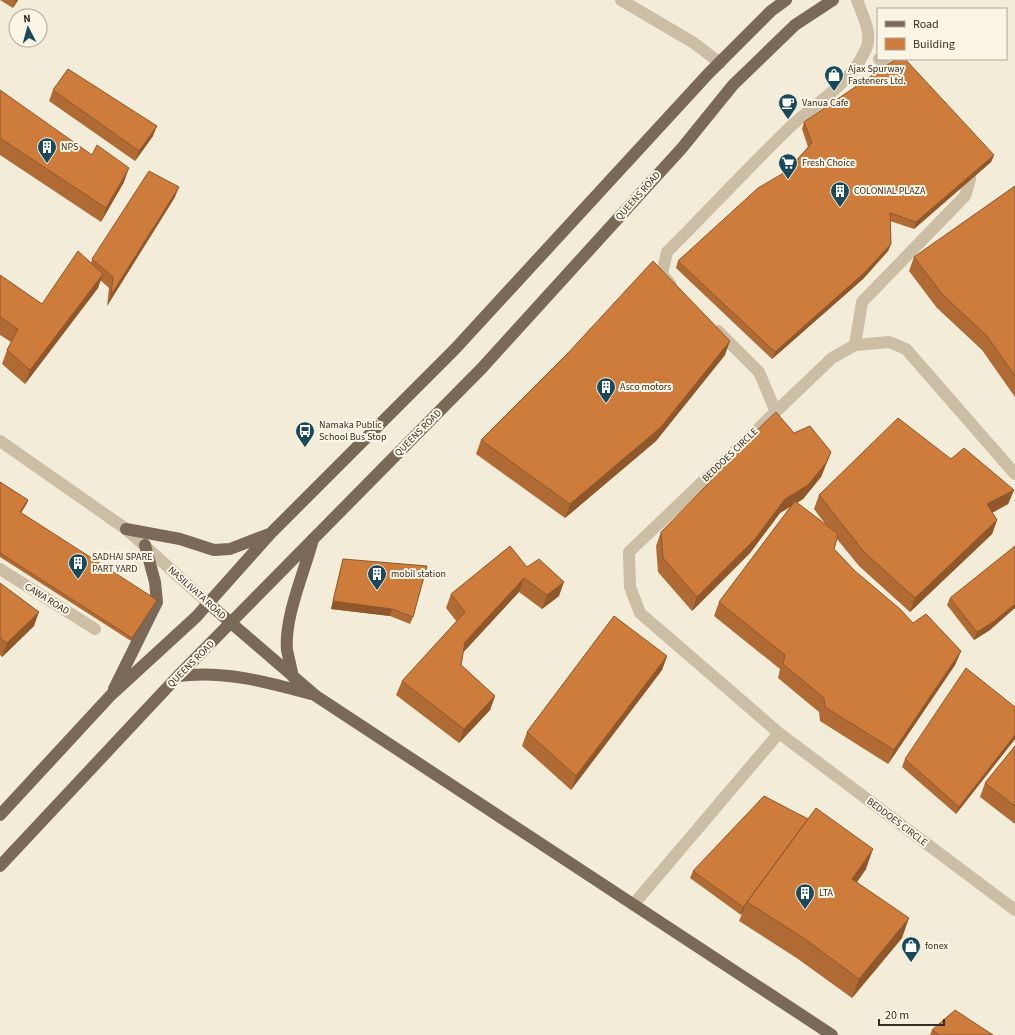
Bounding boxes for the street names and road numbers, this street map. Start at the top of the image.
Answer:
street label: QUEENS ROAD [612,169,664,223]
street label: QUEENS ROAD [391,406,445,460]
street label: BEDDOES CIRCLE [699,425,761,485]
street label: NASILIVATA ROAD [165,563,229,623]
street label: CAWA ROAD [22,580,72,618]
street label: QUEENS ROAD [164,637,218,691]
street label: BEDDOES CIRCLE [864,795,930,849]

